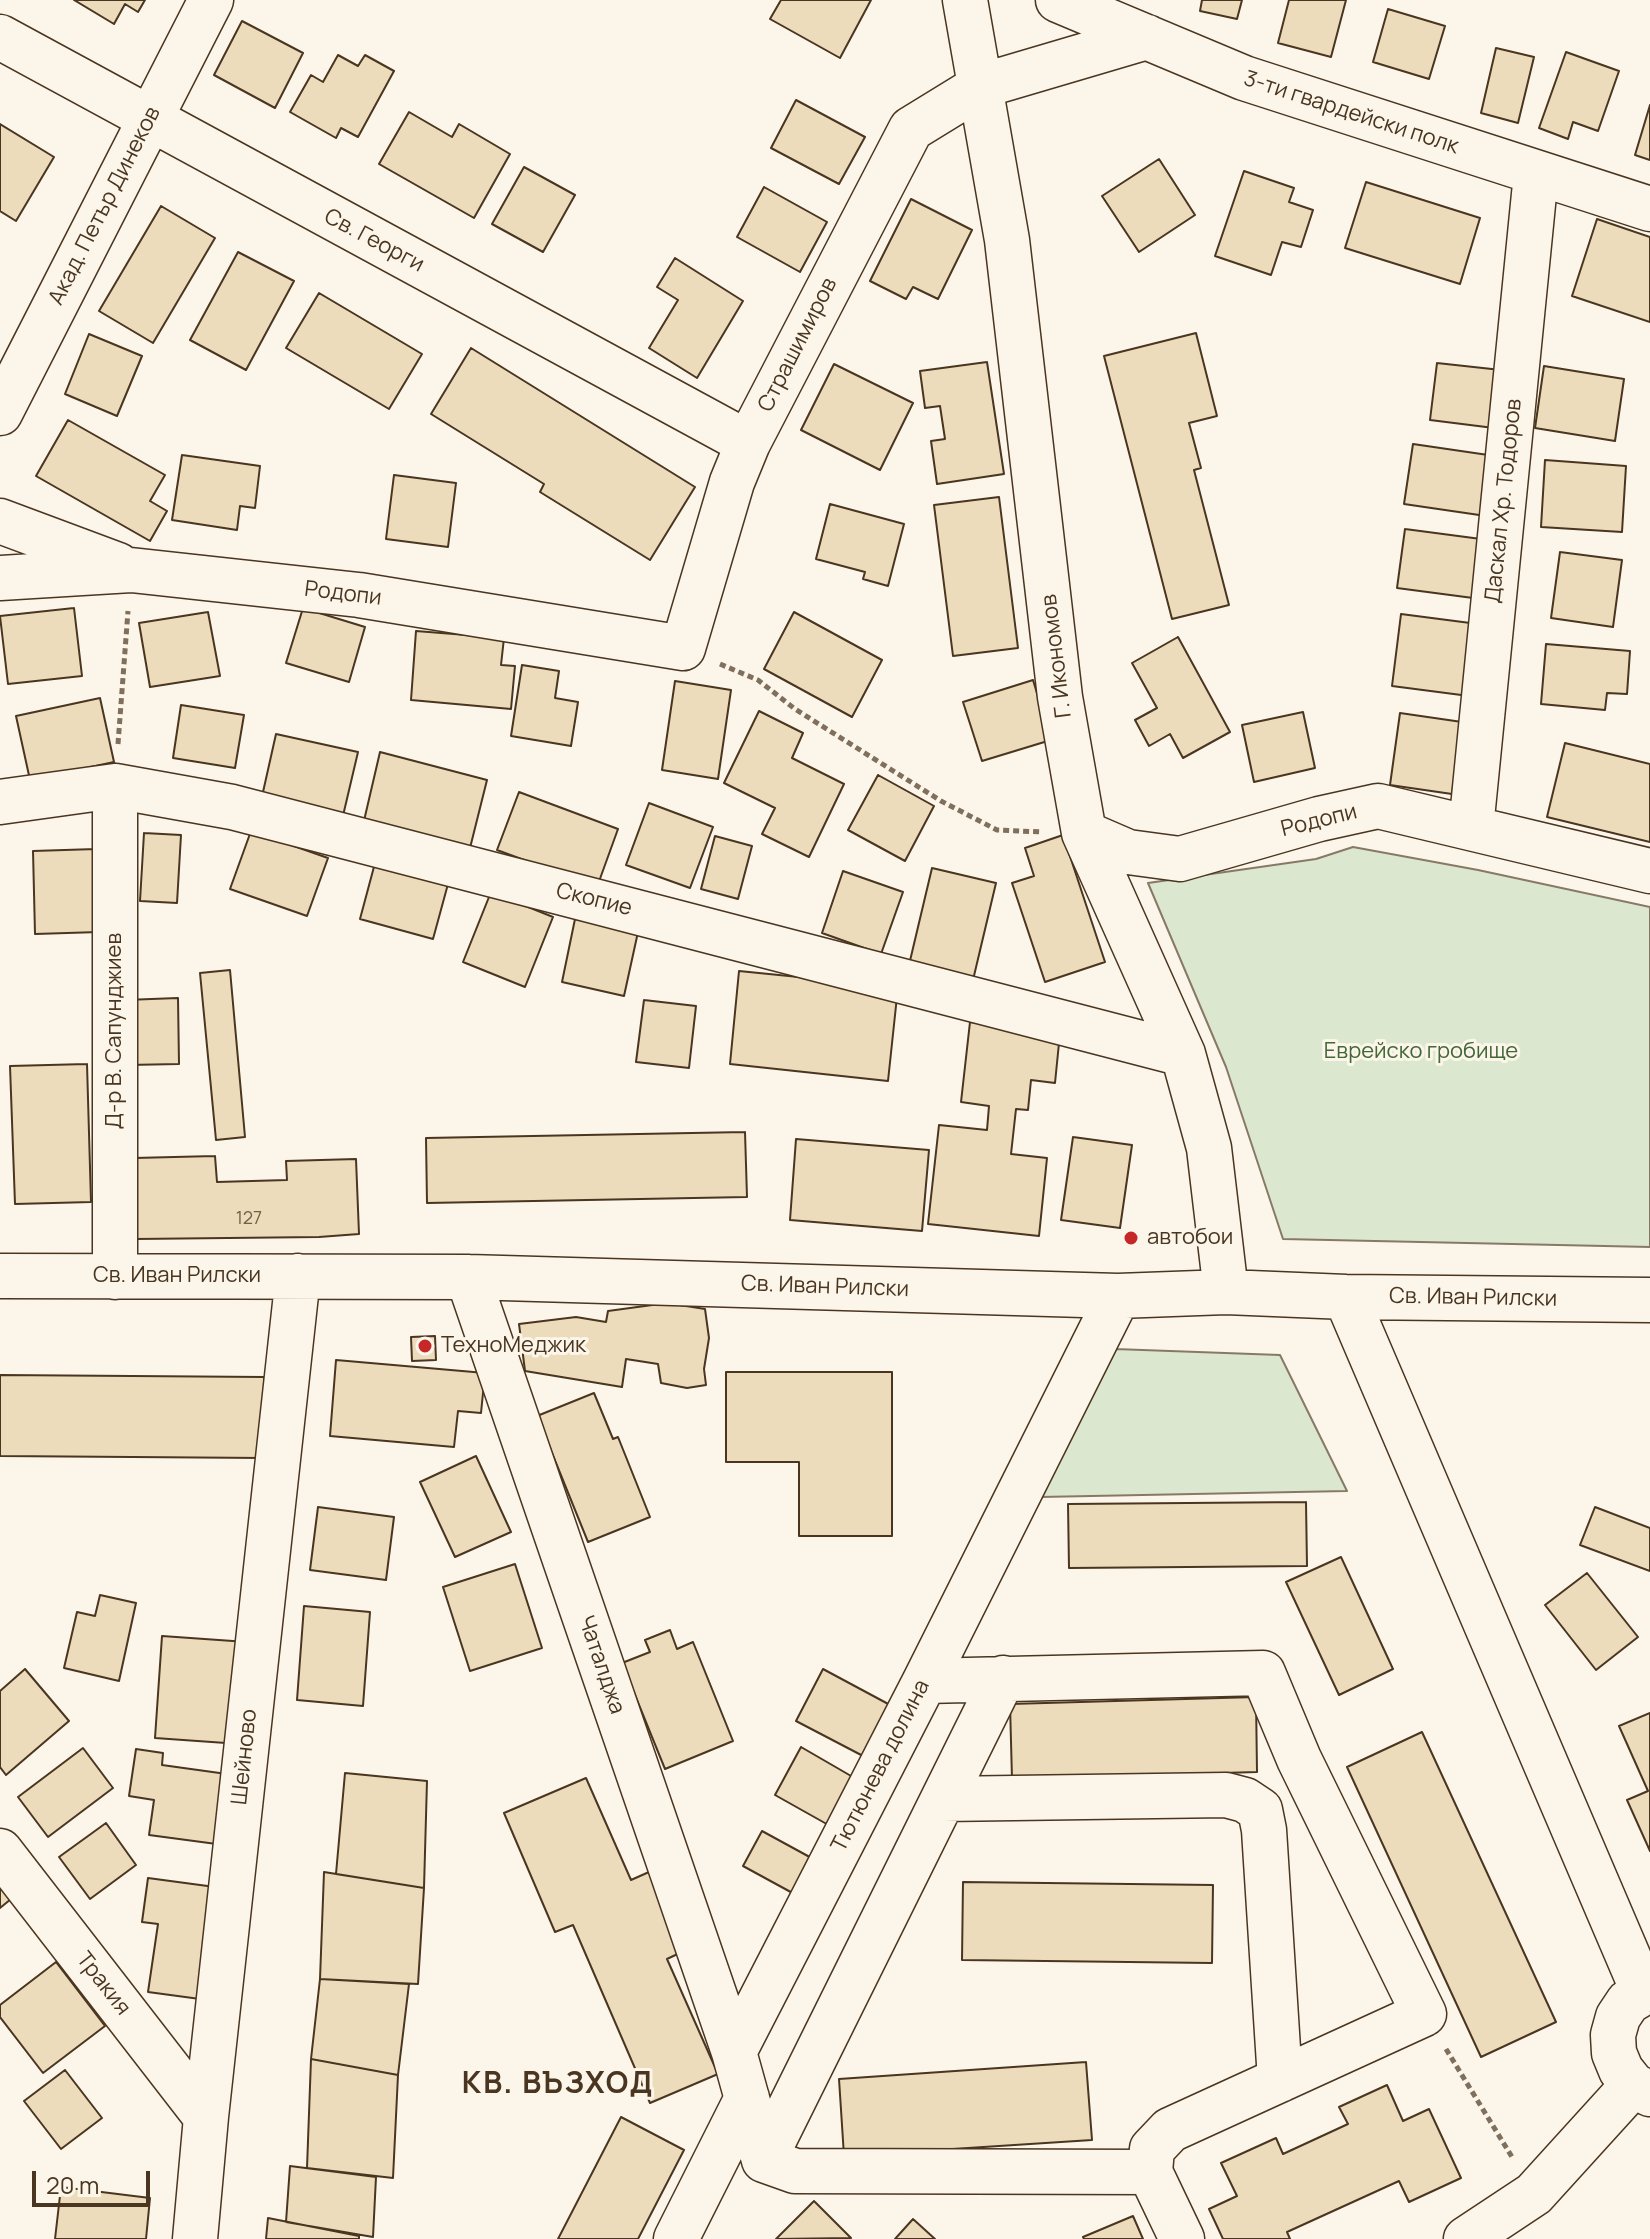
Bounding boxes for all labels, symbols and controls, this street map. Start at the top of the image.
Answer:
street label: 3-ти гвардейски полк [1240,66,1462,160]
street label: Акад. Петър Динеков [44,102,166,310]
street label: Св. Георги [320,204,428,278]
street label: Страшимиров [753,274,843,416]
street label: Даскал Хр. Тодоров [1480,397,1528,605]
street label: Родопи [303,576,383,612]
street label: Г. Икономов [1036,593,1078,719]
street label: Родопи [1278,799,1360,843]
street label: Скопие [553,878,635,922]
street label: Д-р В. Сапунджиев [102,933,128,1129]
park label: Еврейско гробище [1324,1039,1518,1065]
house number: 127 [236,1208,262,1230]
place label: автобои [1147,1225,1233,1251]
marker: автобои [1122,1229,1140,1247]
street label: Св. Иван Рилски [93,1263,261,1289]
street label: Св. Иван Рилски [741,1271,909,1303]
street label: Св. Иван Рилски [1389,1283,1557,1313]
place label: ТехноМеджик [441,1333,586,1359]
marker: ТехноМеджик [416,1337,434,1355]
street label: Чаталджа [572,1612,630,1718]
street label: Тютюнева долина [826,1676,936,1856]
street label: Шейново [227,1708,263,1806]
street label: Тракия [70,1947,136,2021]
district label: КВ. ВЪЗХОД [462,2067,654,2103]
scale bar [36,2155,154,2205]
text: 20 m [46,2168,99,2201]

